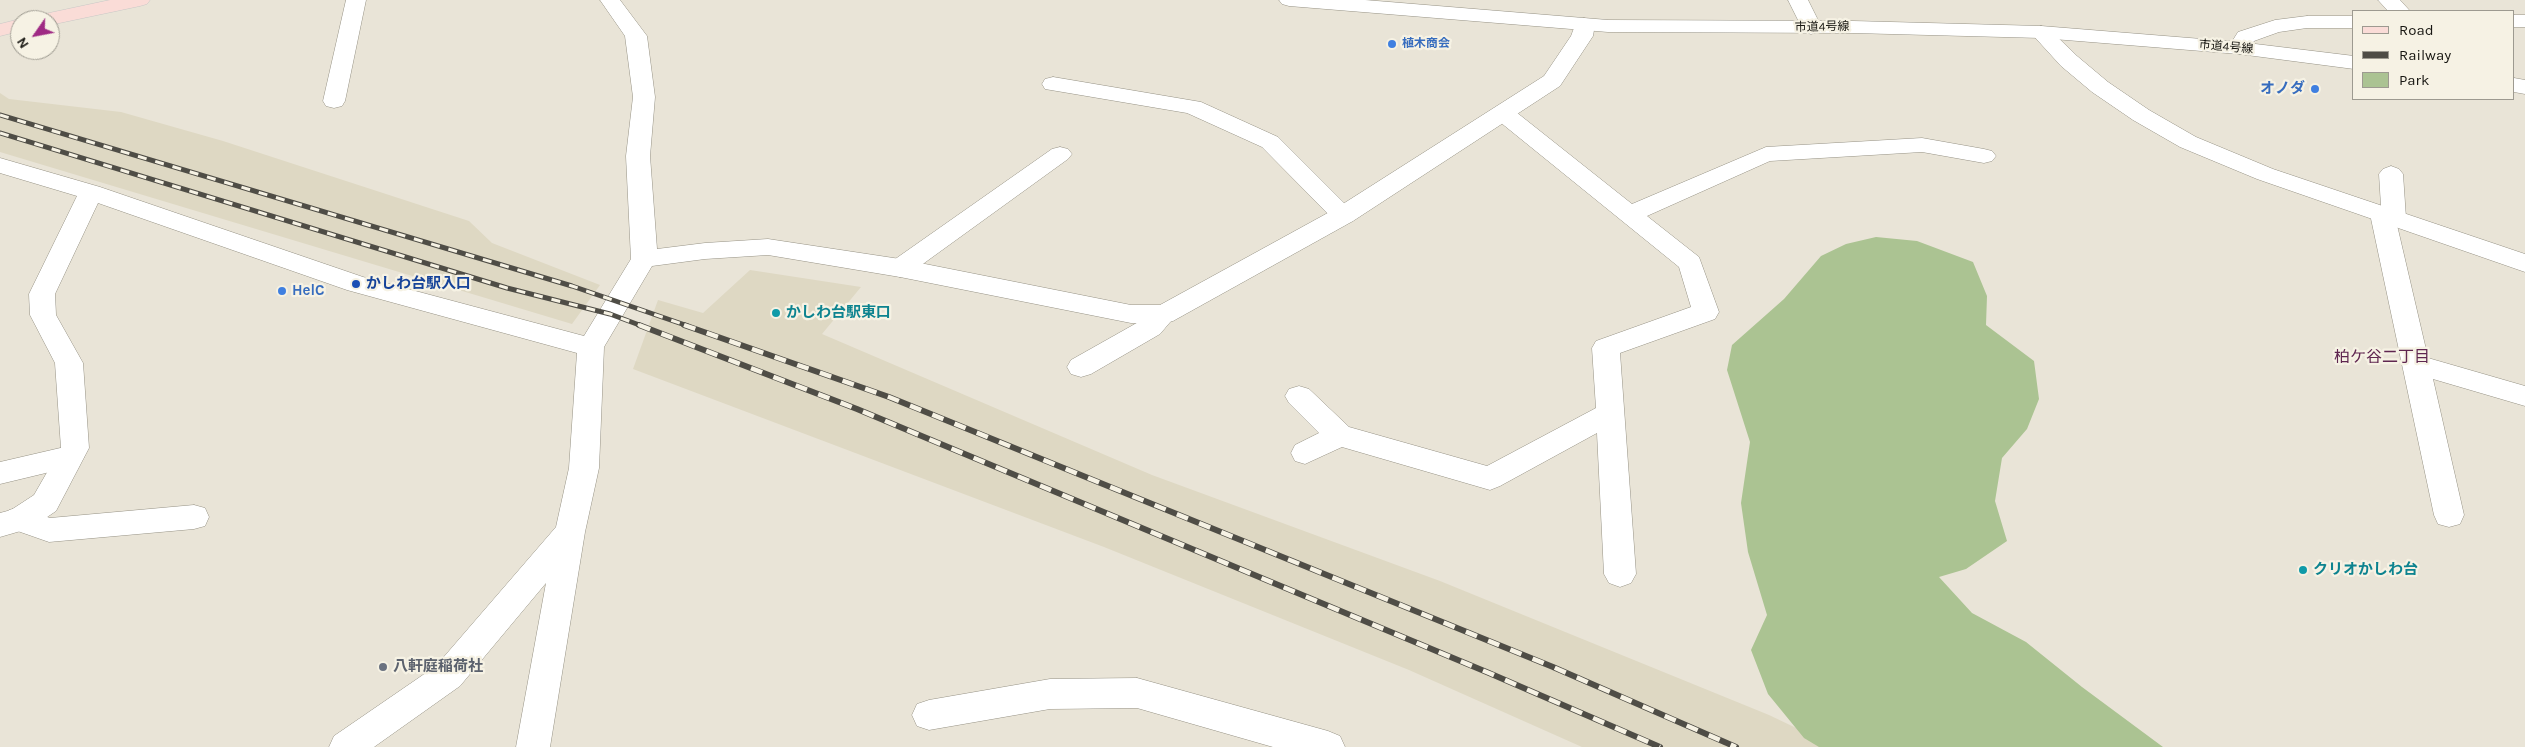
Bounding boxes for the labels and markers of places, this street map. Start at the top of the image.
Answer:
place label: 植木商会 [1402,37,1450,51]
marker: 植木商会 [1386,38,1398,50]
place label: オノダ [2260,80,2305,98]
marker: オノダ [2309,83,2321,95]
place label: かしわ台駅入口 [366,275,471,293]
marker: かしわ台駅入口 [350,278,362,290]
place label: HelC [292,282,325,300]
marker: HelC [276,285,288,297]
place label: かしわ台駅東口 [786,304,891,322]
marker: かしわ台駅東口 [770,307,782,319]
place label: クリオかしわ台 [2313,561,2418,579]
marker: クリオかしわ台 [2297,564,2309,576]
place label: 八軒庭稲荷社 [393,658,483,676]
marker: 八軒庭稲荷社 [377,661,389,673]

